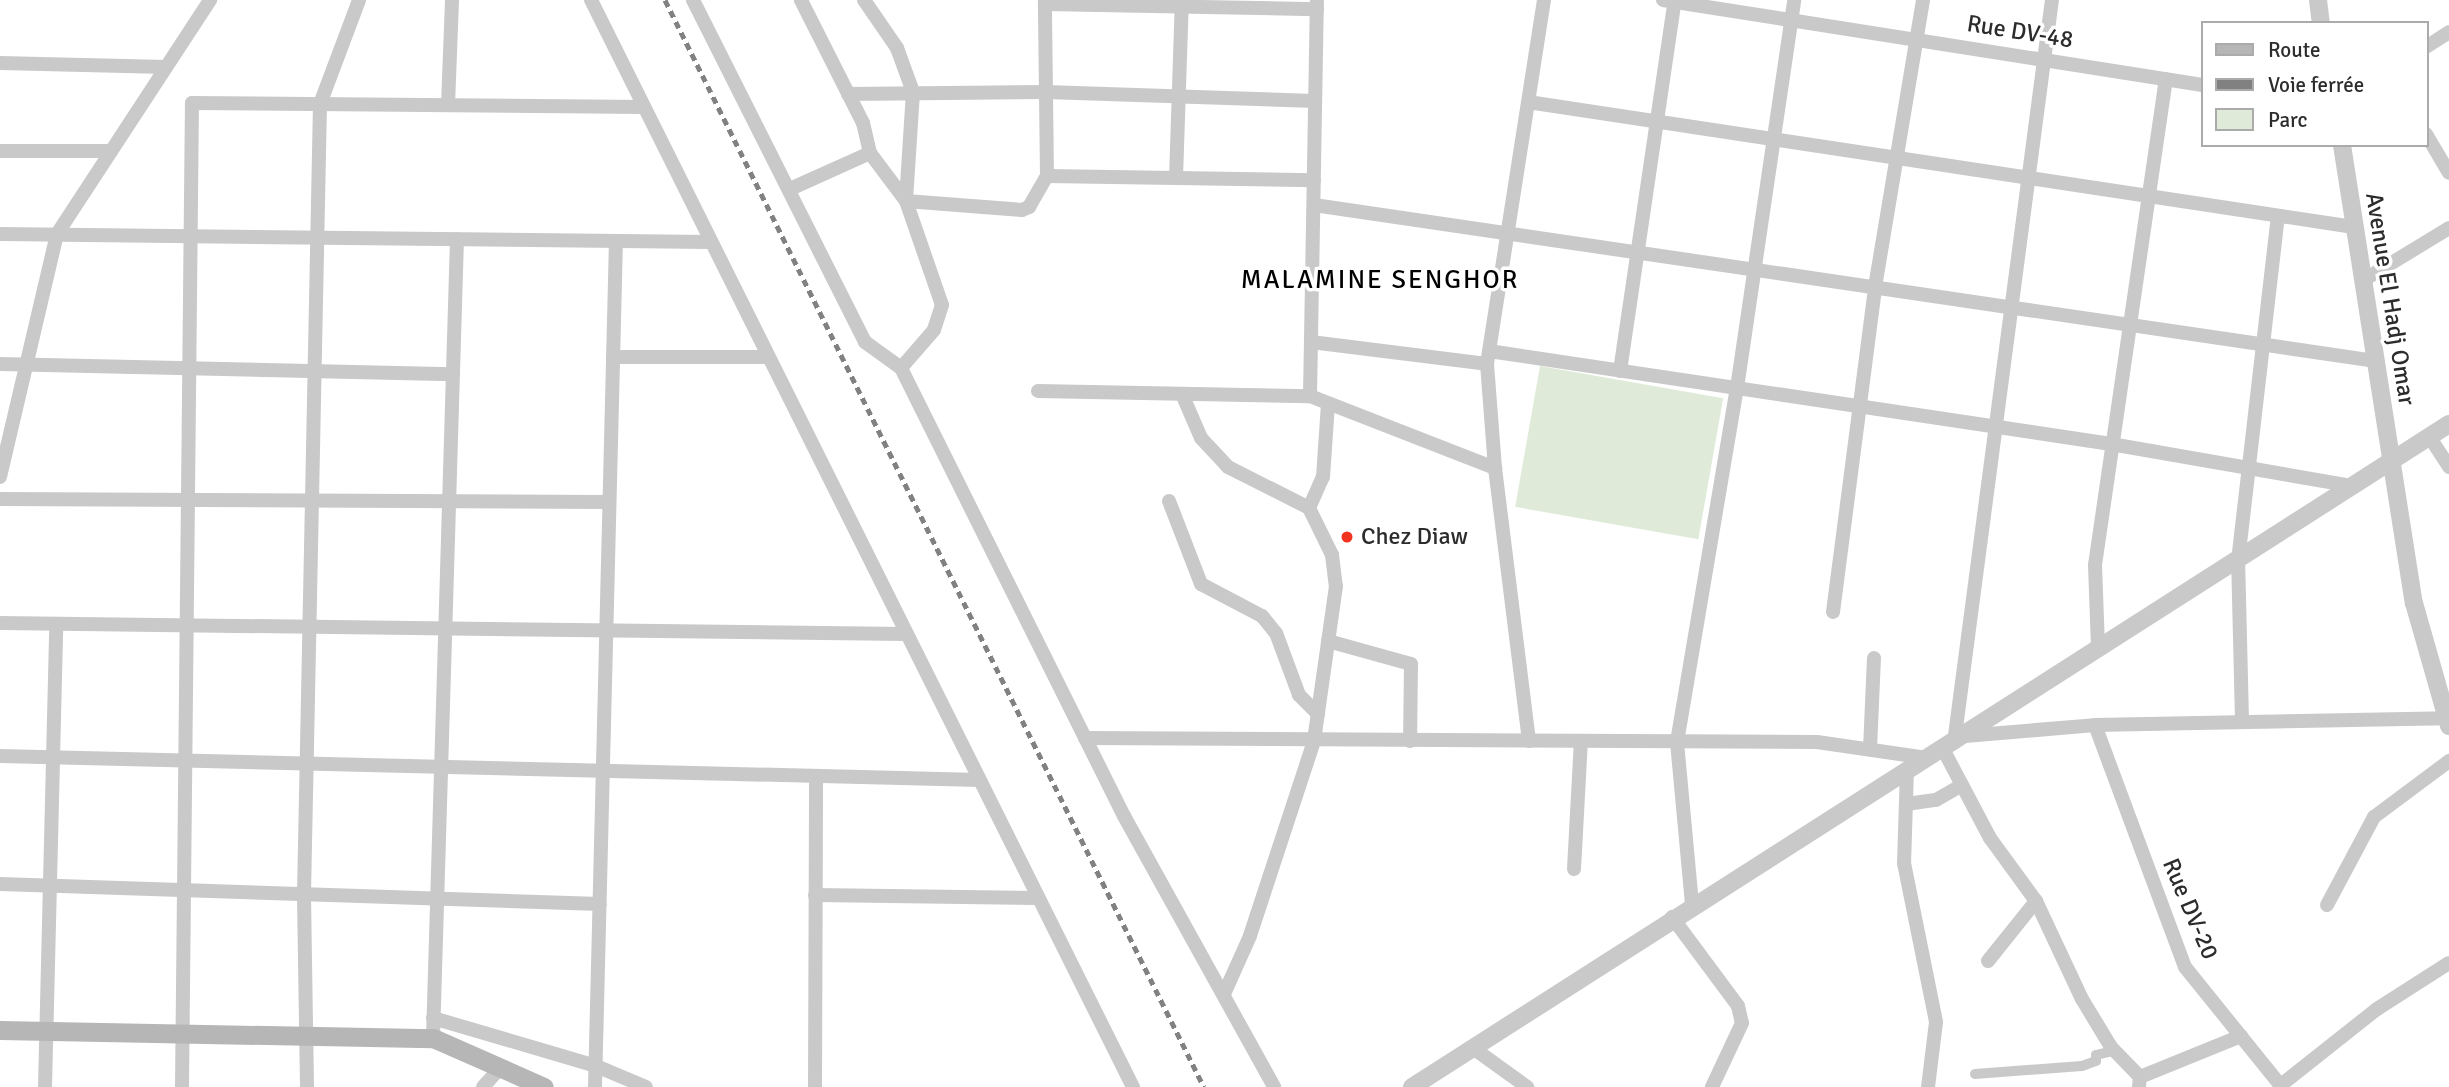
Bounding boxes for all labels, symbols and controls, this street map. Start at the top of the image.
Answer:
street label: Rue DV-48 [1965,9,2075,55]
legend [2200,21,2428,147]
text: Route [2268,37,2320,63]
text: Voie ferrée [2268,72,2364,98]
text: Parc [2268,107,2307,133]
street label: Avenue El Hadj Omar [2359,191,2421,407]
district label: MALAMINE SENGHOR [1243,265,1517,297]
place label: Chez Diaw [1361,523,1468,551]
marker: Chez Diaw [1339,529,1355,545]
street label: Rue DV-20 [2156,854,2224,964]

